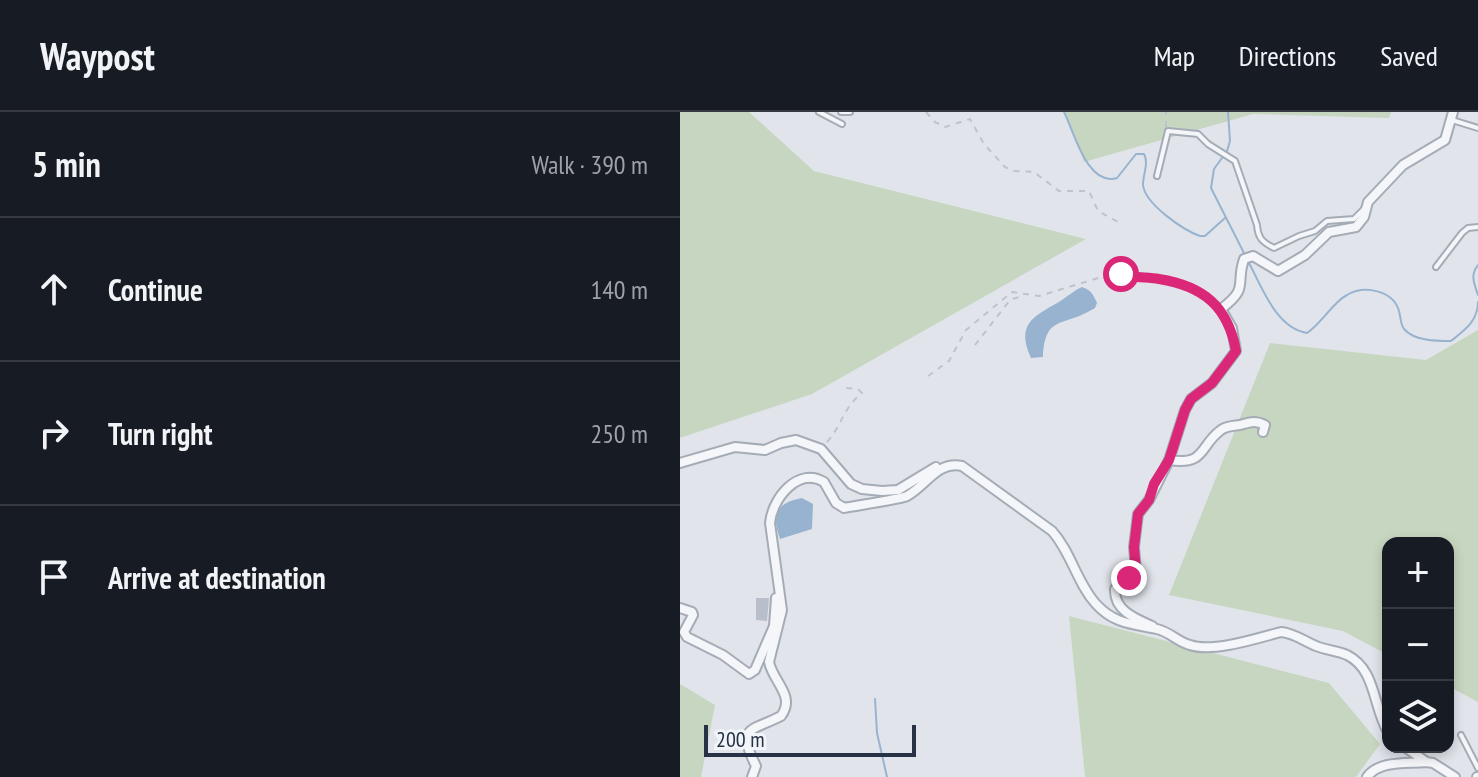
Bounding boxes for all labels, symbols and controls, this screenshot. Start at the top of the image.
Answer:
text: Waypost [40,31,155,80]
text: Map [1154,37,1195,74]
text: Directions [1239,37,1336,74]
text: Saved [1380,37,1438,74]
text: 5 min [32,142,101,186]
text: Walk · 390 m [531,148,648,181]
route start [1103,256,1139,292]
icon: ahead [32,267,76,311]
text: Continue [108,270,203,309]
text: 140 m [590,273,648,306]
icon: right [32,411,76,455]
text: Turn right [108,414,212,453]
text: 250 m [590,417,648,450]
map controls [1382,537,1454,753]
button: + [1382,537,1454,609]
icon: arrive [32,555,76,599]
text: Arrive at destination [108,558,326,597]
route end [1111,560,1147,596]
button: − [1382,609,1454,681]
button: layers [1382,681,1454,753]
scale bar [704,721,916,757]
text: 200 m [716,725,765,753]

